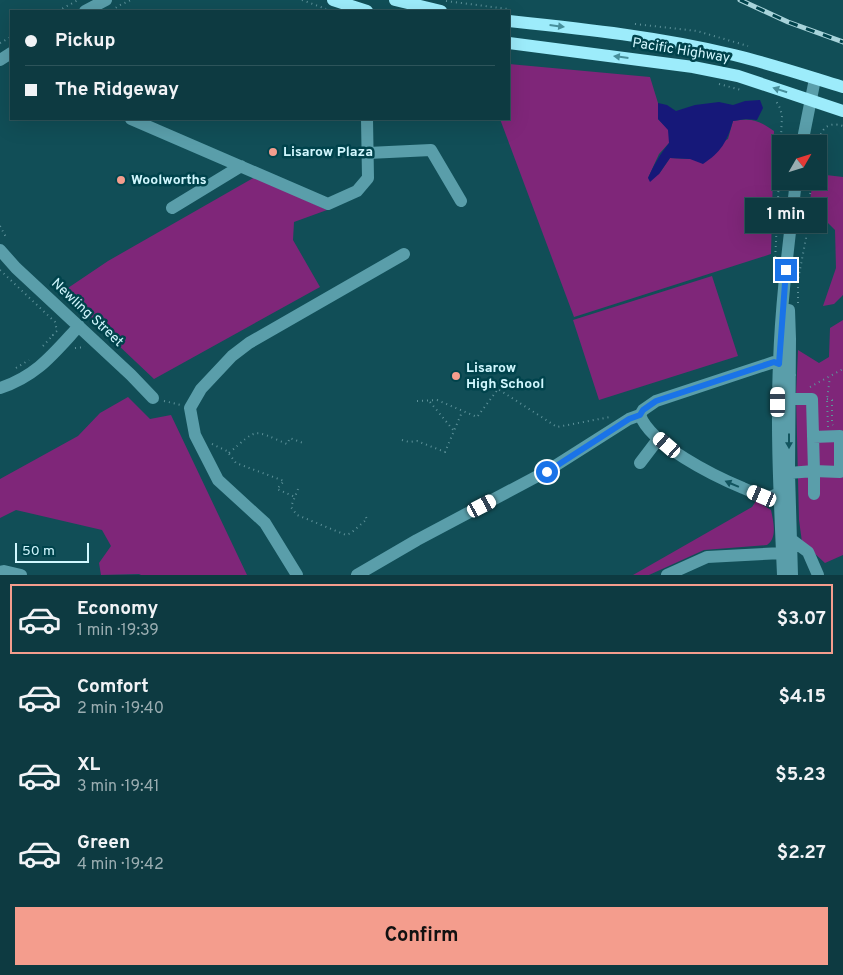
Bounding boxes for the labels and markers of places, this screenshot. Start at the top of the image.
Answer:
place label: Lisarow Plaza [283,144,373,161]
marker: Lisarow Plaza [267,146,279,158]
place label: Woolworths [131,172,207,189]
marker: Woolworths [115,174,127,186]
place label: Lisarow High School [466,360,544,393]
marker: Lisarow High School [450,370,462,382]

